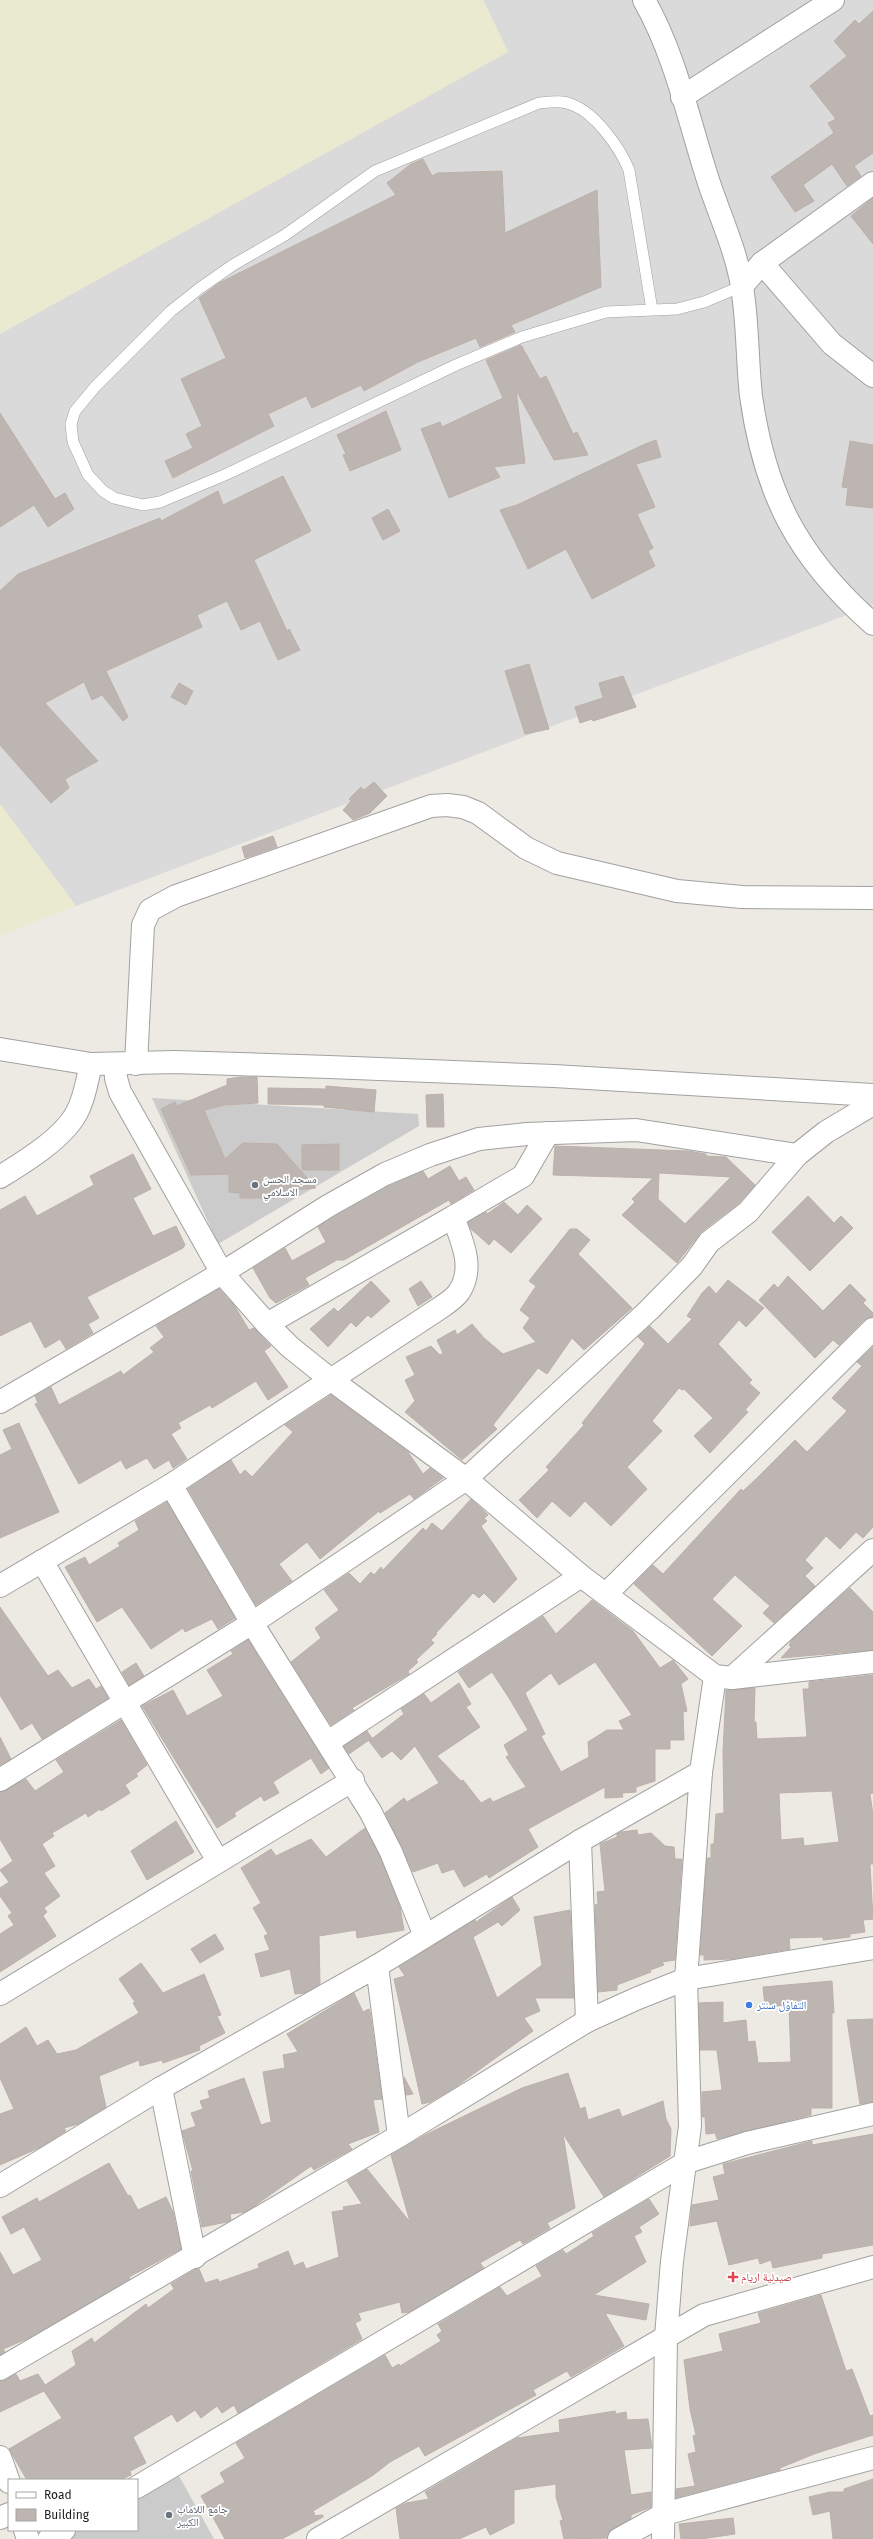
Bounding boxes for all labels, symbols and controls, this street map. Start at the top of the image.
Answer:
place label: مسجد الحسن الاسلامي [263,1173,317,1200]
marker: مسجد الحسن الاسلامي [250,1180,260,1190]
place label: التفاؤل سنتر [756,1999,806,2012]
marker: التفاؤل سنتر [744,2000,754,2010]
place label: صيدلية اريام [741,2271,792,2284]
marker: صيدلية اريام [728,2272,738,2282]
legend [8,2479,138,2531]
text: Road [44,2488,72,2502]
place label: جامع اللاماب الكبير [176,2503,228,2529]
text: Building [44,2508,90,2522]
marker: جامع اللاماب الكبير [164,2510,174,2520]

